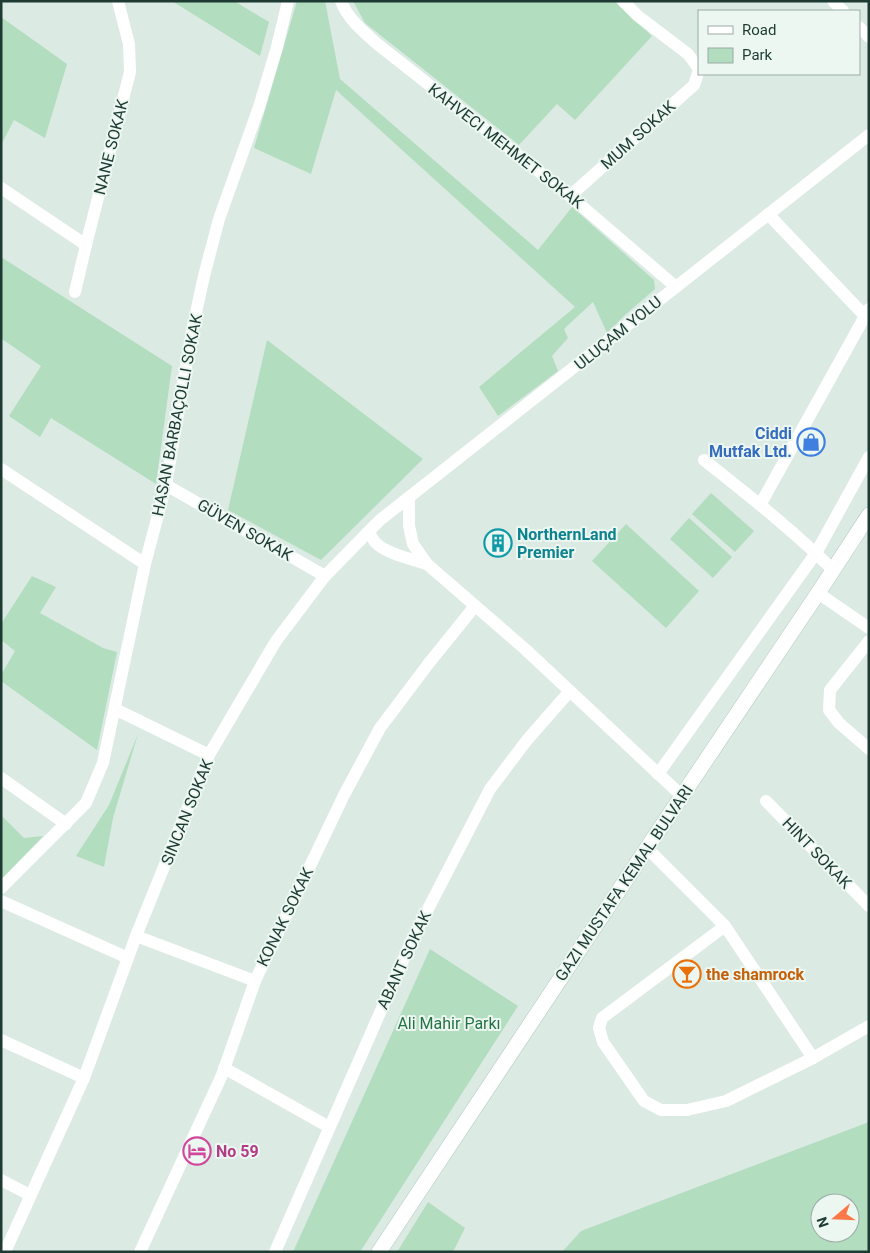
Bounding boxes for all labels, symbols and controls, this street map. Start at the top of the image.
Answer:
legend [698,10,860,75]
text: Road [742,21,776,39]
text: Park [742,46,773,64]
street label: KAHVECI MEHMET SOKAK [425,79,588,213]
street label: NANE SOKAK [90,96,132,197]
street label: MUM SOKAK [597,96,680,173]
street label: ULUÇAM YOLU [571,292,665,374]
street label: HASAN BARBAÇOLLI SOKAK [148,311,206,518]
place label: Ciddi Mutfak Ltd. [709,424,792,461]
shop icon: Ciddi Mutfak Ltd. [796,427,826,457]
street label: GÜVEN SOKAK [194,495,297,565]
place label: NorthernLand Premier [517,525,617,562]
building icon: NorthernLand Premier [483,528,513,558]
street label: SINCAN SOKAK [157,755,217,868]
street label: GAZI MUSTAFA KEMAL BULVARI [551,781,697,985]
street label: HINT SOKAK [778,814,856,893]
street label: KONAK SOKAK [253,864,318,970]
street label: ABANT SOKAK [373,907,435,1012]
bar icon: the shamrock [672,959,702,989]
place label: the shamrock [706,965,805,984]
park label: Ali Mahir Parkı [397,1014,501,1033]
hotel icon: No 59 [182,1136,212,1166]
place label: No 59 [216,1142,259,1161]
north arrow [810,1193,860,1243]
text: N [814,1215,832,1230]

